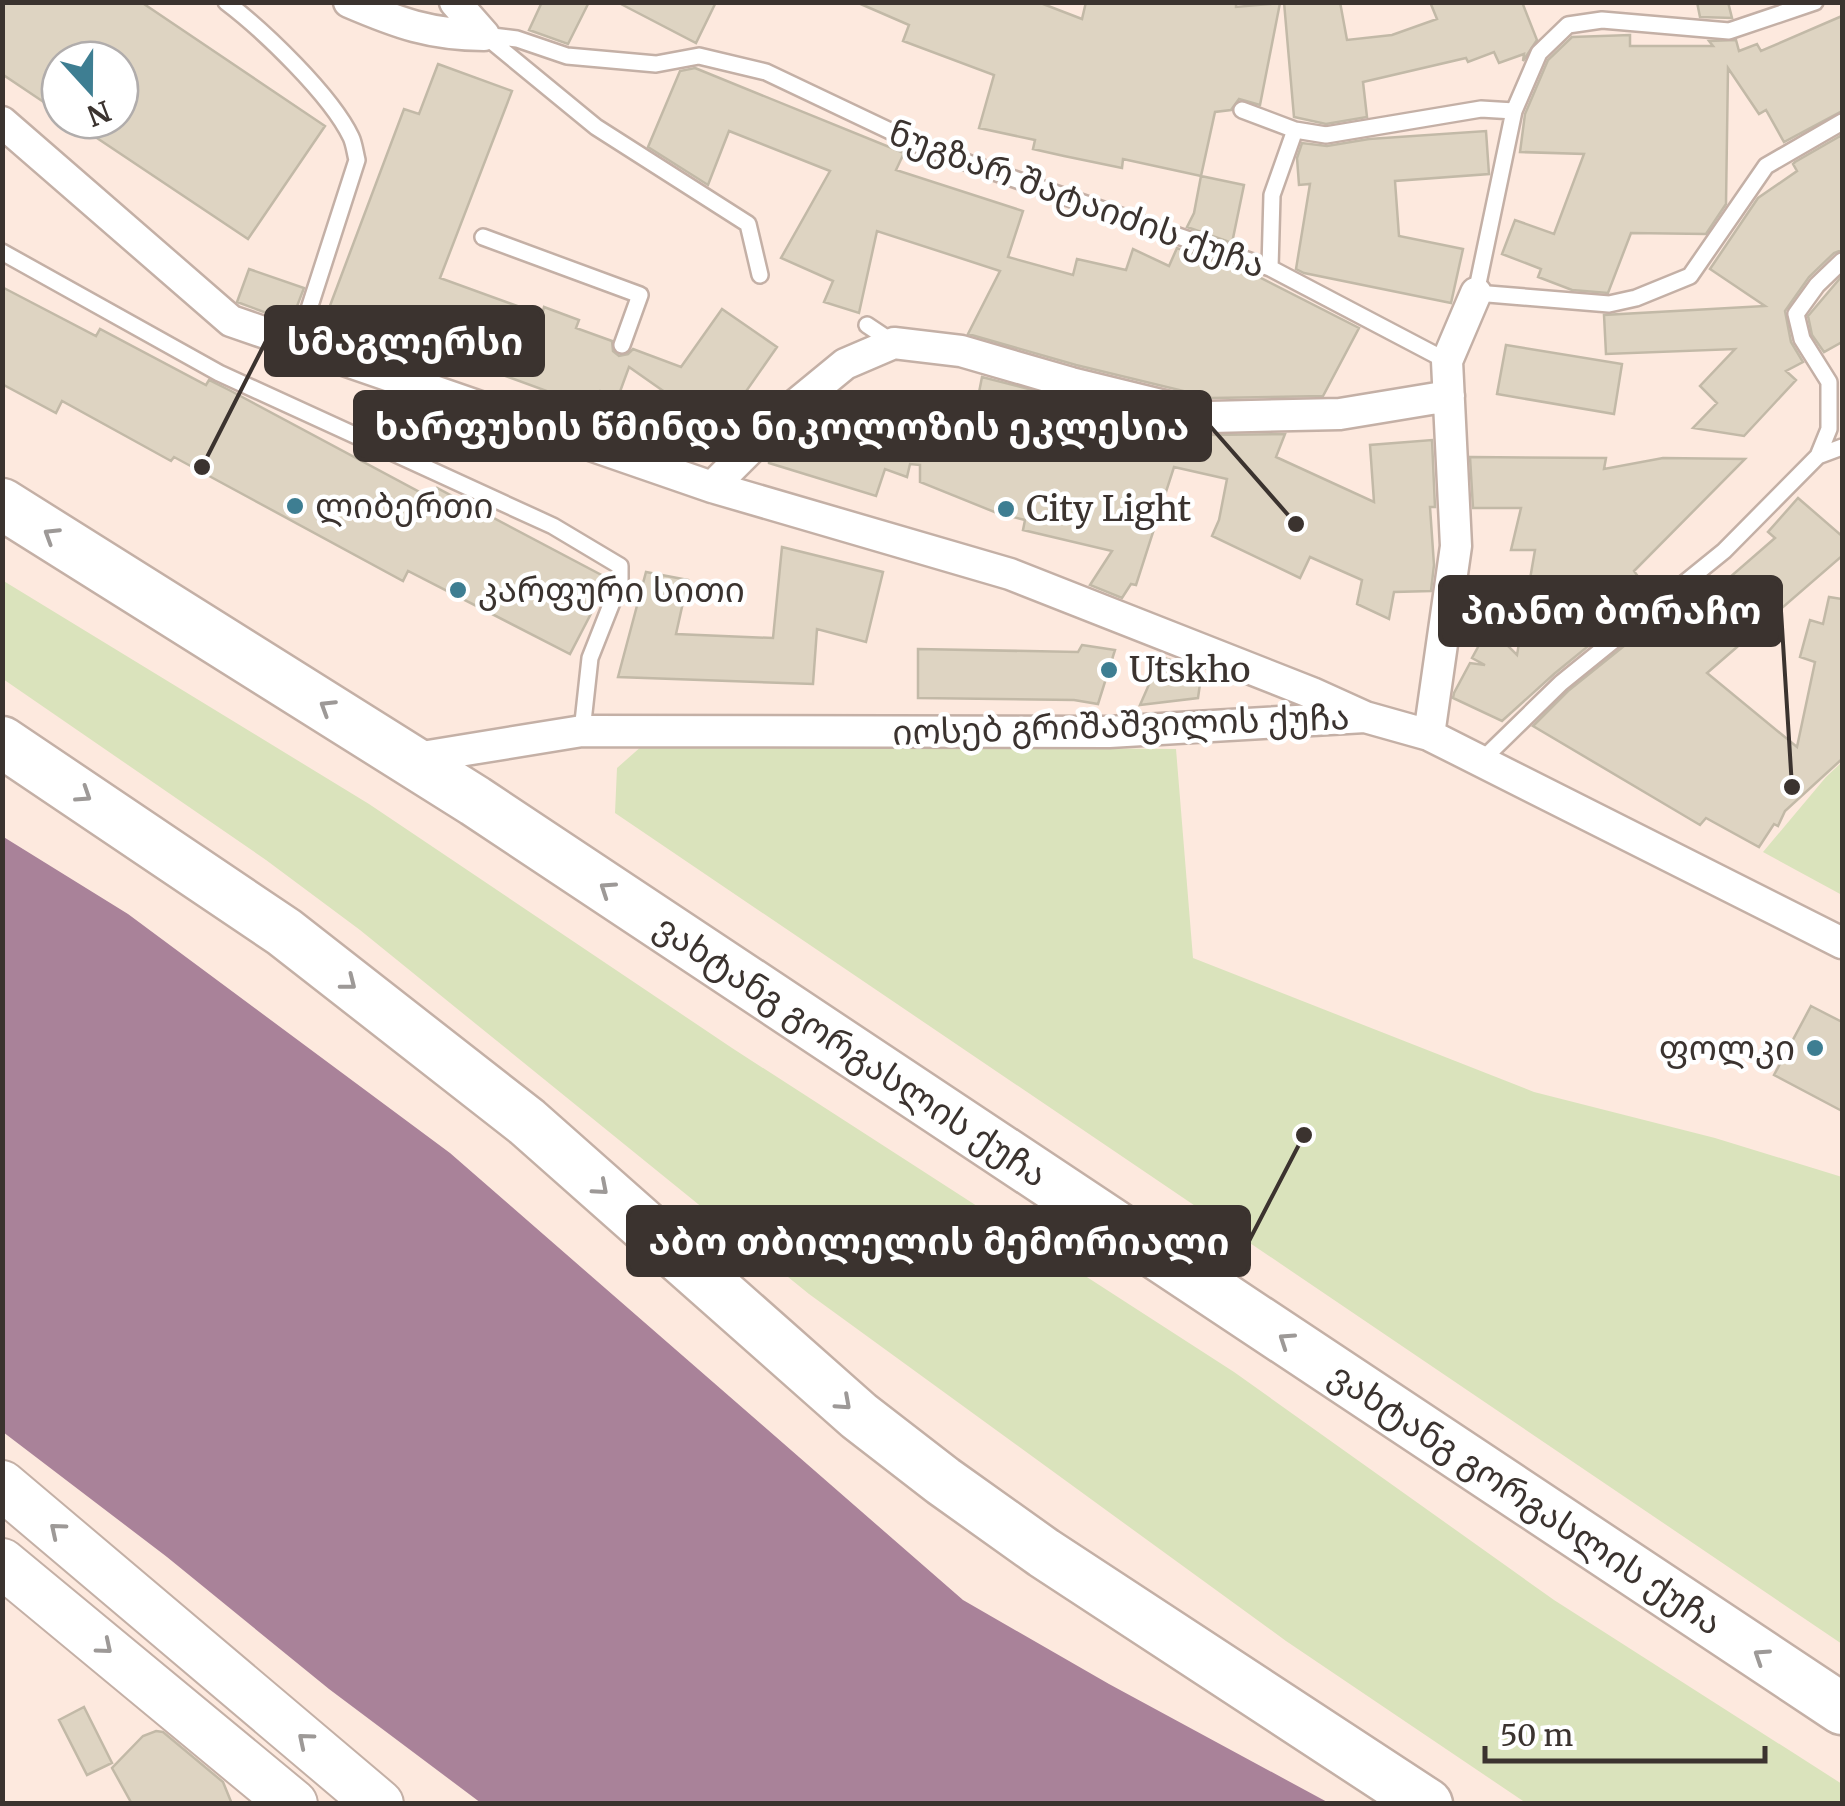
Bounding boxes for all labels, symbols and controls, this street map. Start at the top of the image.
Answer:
north arrow [40,40,140,140]
text: N [82,93,116,134]
street label: ნუგზარ შატაიძის ქუჩა [883,110,1271,288]
callout: სმაგლერსი [266,307,543,375]
text: სმაგლერსი [287,318,523,365]
callout: ხარფუხის წმინდა ნიკოლოზის ეკლესია [355,392,1210,460]
text: ხარფუხის წმინდა ნიკოლოზის ეკლესია [375,403,1189,450]
place label: ლიბერთი [315,484,494,528]
place label: City Light [1026,487,1191,531]
marker: ლიბერთი [284,495,306,517]
marker: City Light [995,498,1017,520]
one-way arrow [44,528,62,547]
place label: კარფური სითი [478,568,745,612]
callout: პიანო ბორაჩო [1440,577,1781,645]
marker: კარფური სითი [447,579,469,601]
text: პიანო ბორაჩო [1461,587,1761,634]
place label: Utskho [1129,648,1250,692]
marker: Utskho [1098,659,1120,681]
street label: იოსებ გრიშაშვილის ქუჩა [892,695,1350,755]
one-way arrow [320,700,338,719]
one-way arrow [73,783,91,802]
one-way arrow [600,883,619,901]
street label: ვახტანგ გორგასლის ქუჩა [647,905,1056,1197]
one-way arrow [338,972,356,989]
place label: ფოლკი [1659,1026,1795,1070]
marker: ფოლკი [1804,1037,1826,1059]
one-way arrow [589,1176,608,1194]
callout: აბო თბილელის მემორიალი [628,1207,1249,1275]
text: აბო თბილელის მემორიალი [649,1218,1229,1265]
one-way arrow [1278,1334,1296,1353]
street label: ვახტანგ გორგასლის ქუჩა [1321,1353,1730,1645]
one-way arrow [833,1392,851,1410]
one-way arrow [50,1524,69,1542]
one-way arrow [93,1635,111,1653]
one-way arrow [1753,1649,1771,1668]
scale bar [1485,1701,1765,1763]
text: 50 m [1500,1716,1573,1754]
one-way arrow [298,1734,317,1752]

